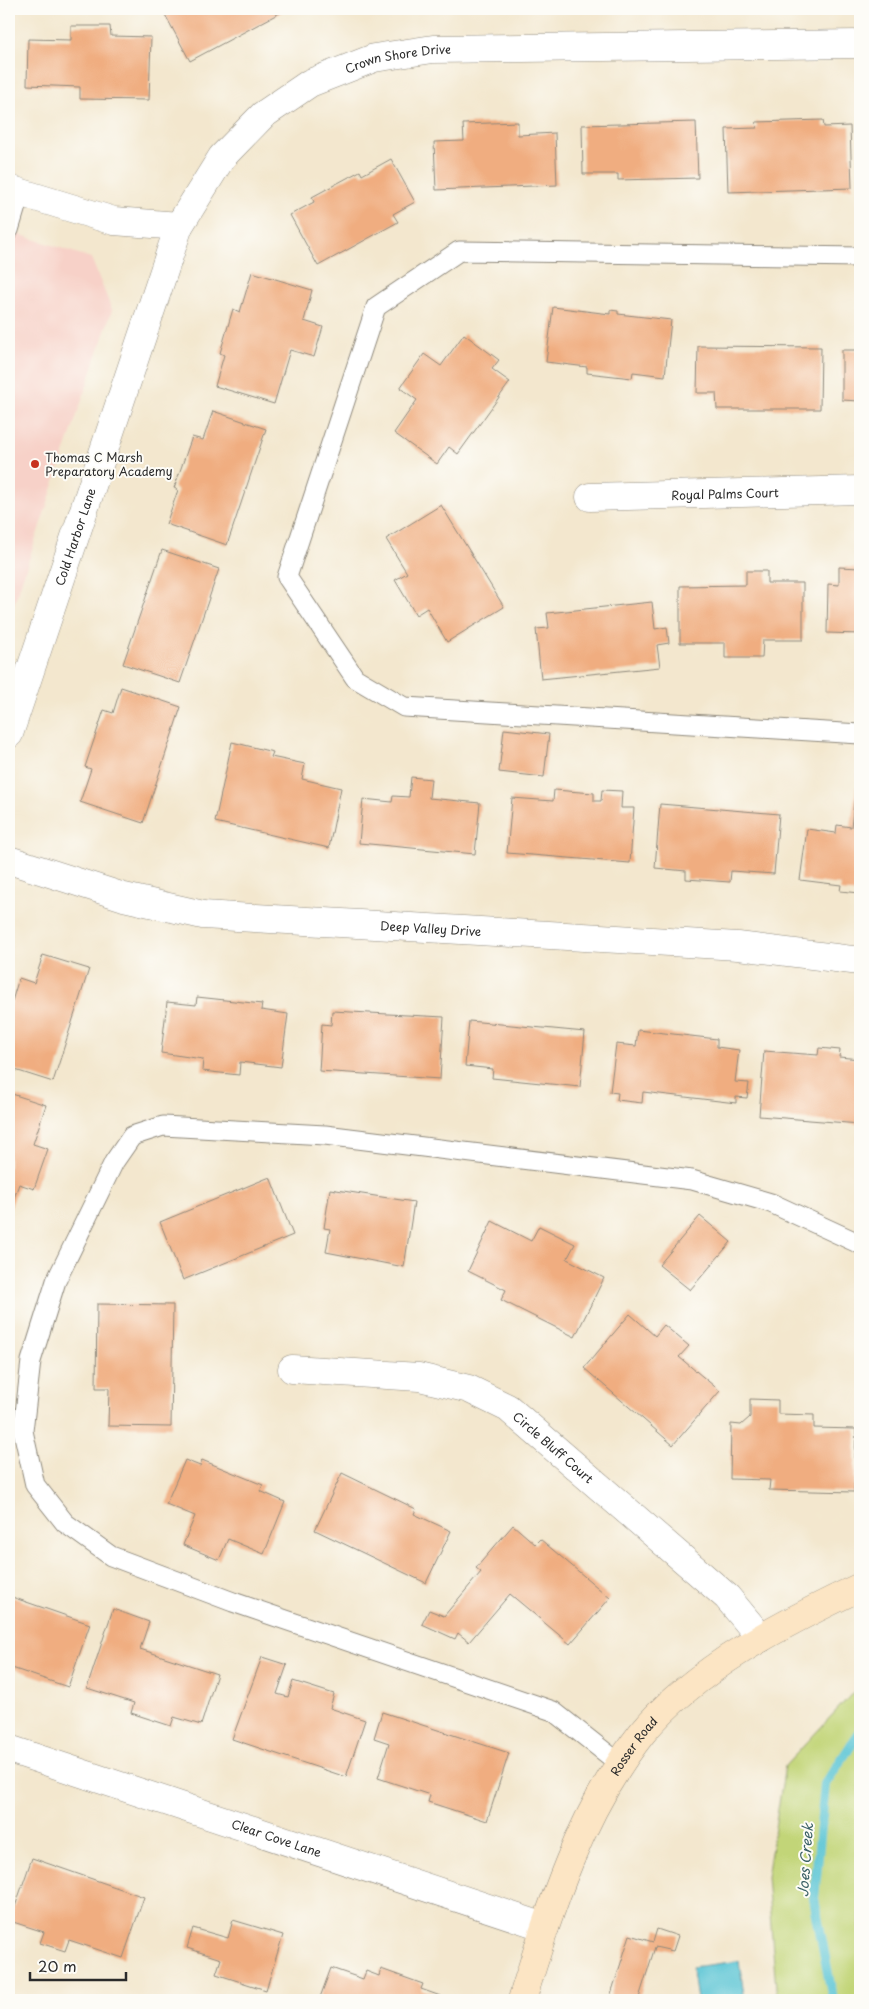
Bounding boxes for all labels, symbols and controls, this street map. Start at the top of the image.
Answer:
street label: Crown Shore Drive [342,40,451,78]
place label: Thomas C Marsh Preparatory Academy [45,448,173,480]
marker: Thomas C Marsh Preparatory Academy [29,458,41,470]
street label: Royal Palms Court [671,483,779,504]
street label: Cold Harbor Lane [50,485,100,588]
street label: Deep Valley Drive [380,916,482,940]
street label: Circle Bluff Court [509,1407,598,1487]
street label: Rosser Road [606,1712,661,1779]
street label: Clear Cove Lane [229,1815,324,1861]
water label: Joes Creek [792,1821,818,1898]
scale bar [30,1949,126,1981]
text: 20 m [38,1954,77,1977]

